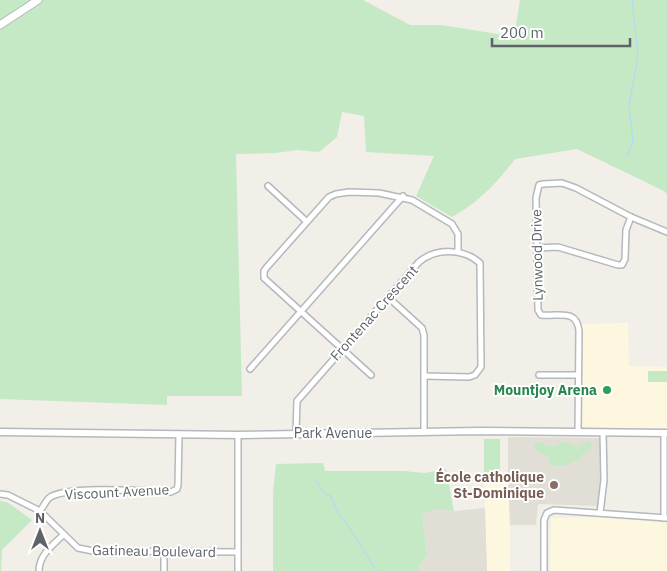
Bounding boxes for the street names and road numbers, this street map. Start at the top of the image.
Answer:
street label: Lynwood Drive [527,209,547,301]
street label: Frontenac Crescent [326,261,422,365]
street label: Park Avenue [294,424,373,442]
street label: Viscount Avenue [64,480,170,504]
street label: Gatineau Boulevard [92,541,216,561]

